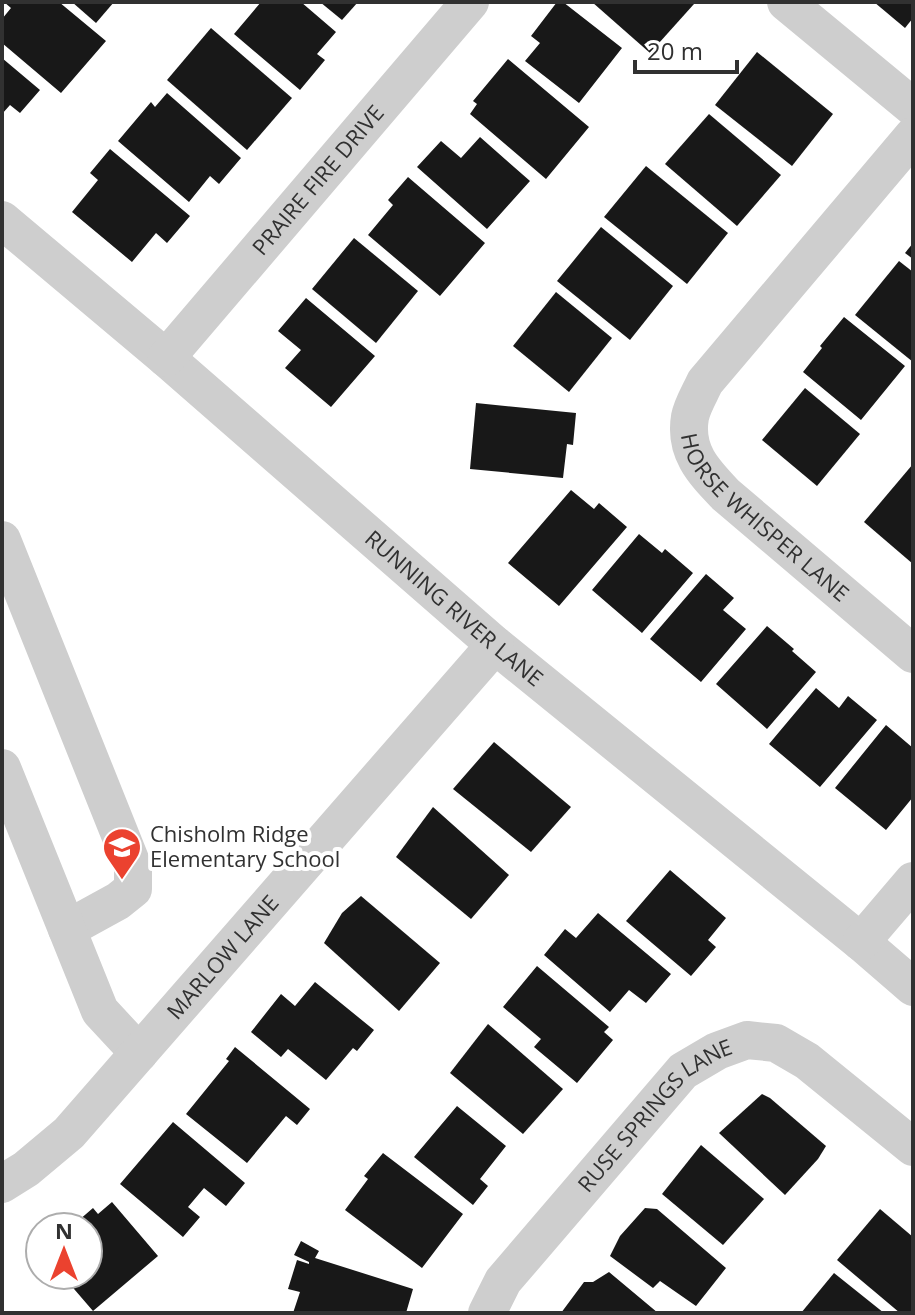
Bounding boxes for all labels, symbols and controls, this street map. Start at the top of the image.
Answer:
scale bar [635,24,737,74]
text: 20 m [647,34,703,67]
street label: PRAIRE FIRE DRIVE [245,98,390,261]
street label: HORSE WHISPER LANE [675,430,856,607]
street label: RUNNING RIVER LANE [359,523,550,692]
place label: Chisholm Ridge Elementary School [150,818,340,873]
school or university icon: Chisholm Ridge Elementary School [101,826,143,881]
street label: MARLOW LANE [159,888,285,1025]
street label: RUSE SPRINGS LANE [570,1031,736,1198]
north arrow [24,1211,104,1291]
text: N [55,1215,73,1245]

